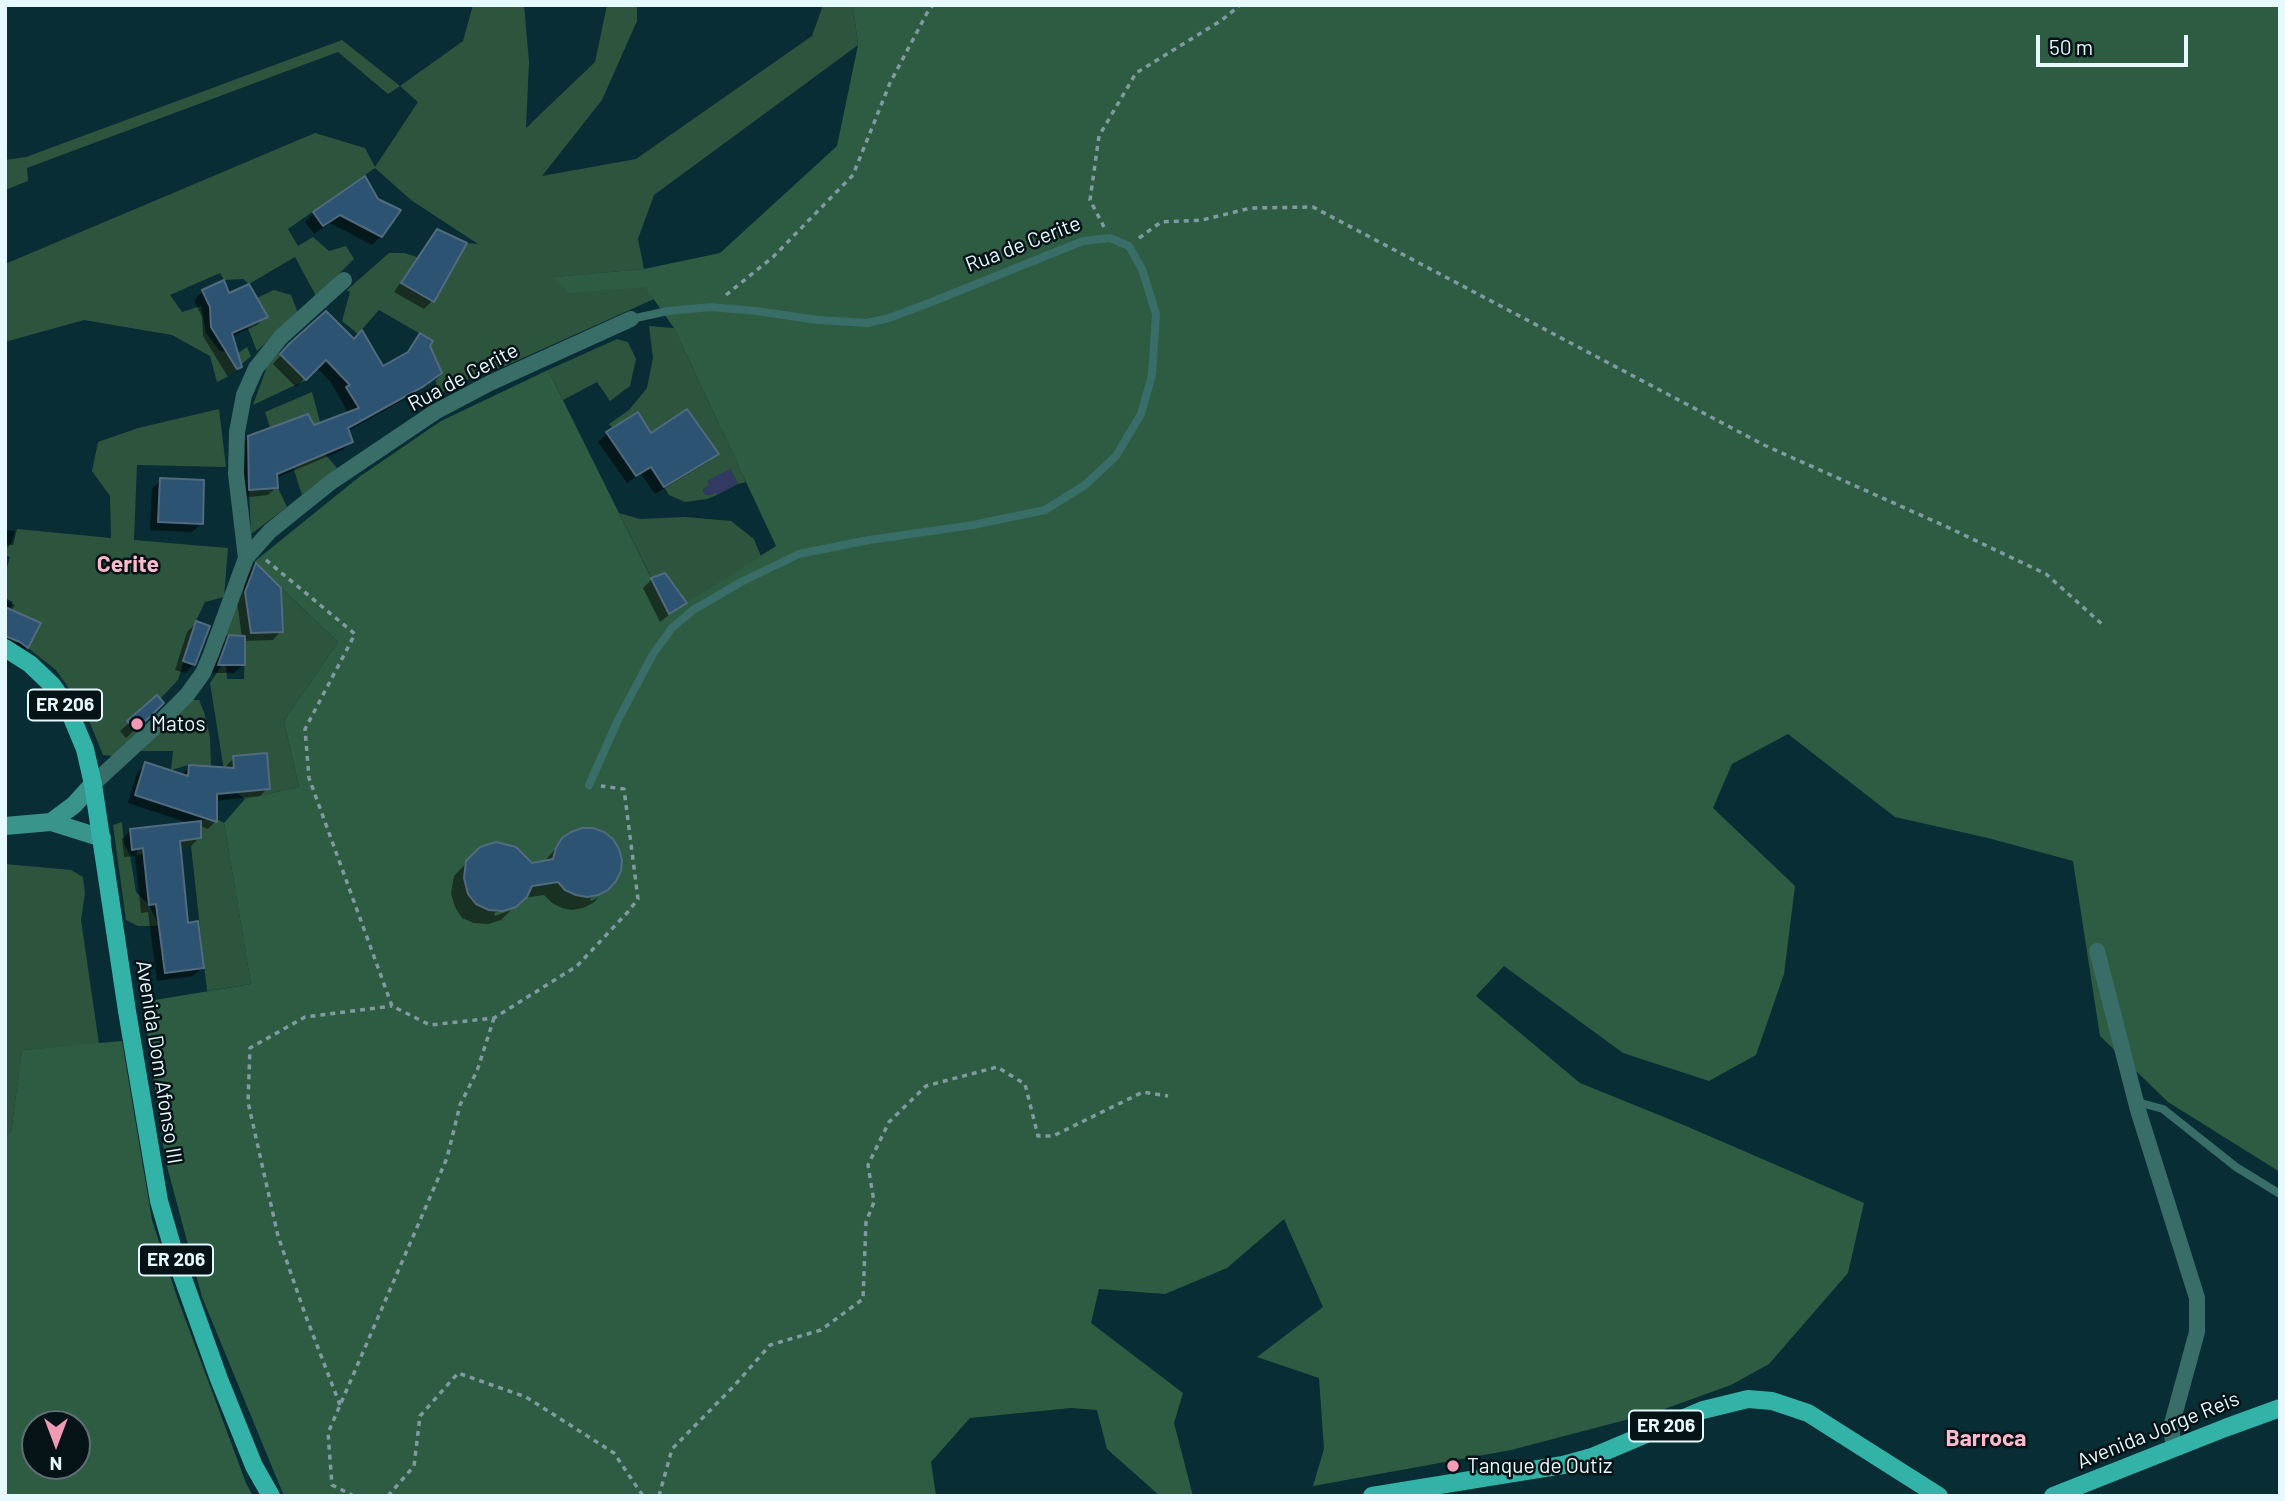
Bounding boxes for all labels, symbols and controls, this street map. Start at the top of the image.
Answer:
scale bar [2040,21,2192,65]
text: 50 m [2049,34,2093,59]
street label: Rua de Cerite [962,210,1084,278]
street label: Rua de Cerite [404,337,522,417]
district label: Cerite [97,550,159,578]
road number: ER 206 [28,690,102,720]
place label: Matos [151,711,206,737]
marker: Matos [129,716,145,732]
street label: Avenida Dom Afonso III [130,958,188,1166]
road number: ER 206 [139,1244,213,1276]
street label: Avenida Jorge Reis [2073,1386,2243,1474]
north arrow [21,1410,91,1480]
road number: ER 206 [1629,1410,1703,1442]
district label: Barroca [1946,1424,2026,1452]
text: N [50,1453,62,1476]
place label: Tanque de Outiz [1467,1453,1612,1479]
marker: Tanque de Outiz [1445,1458,1461,1474]

